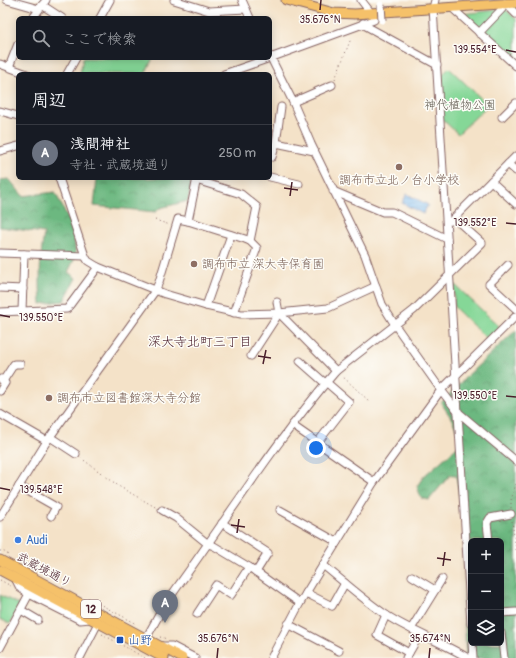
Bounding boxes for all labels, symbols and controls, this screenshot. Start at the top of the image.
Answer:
text: 35.676°N [299,14,341,26]
search box [16,16,272,60]
icon: search [30,27,52,49]
text: ここで検索 [62,30,137,49]
text: 139.554°E [453,44,497,56]
text: 周辺 [32,90,66,111]
park label: 神代植物公園 [424,98,496,113]
text: 浅間神社 [70,135,130,154]
text: A [41,145,49,161]
text: 250 m [218,145,256,161]
text: 寺社 · 武蔵境通り [70,157,171,173]
marker: 調布市立北ノ台小学校 [394,162,404,172]
place label: 調布市立北ノ台小学校 [339,173,459,188]
text: 139.552°E [454,217,496,229]
place label: 調布市立 深大寺保育園 [202,257,325,272]
marker: 調布市立 深大寺保育園 [189,259,199,269]
text: 139.550°E [19,312,63,324]
district label: 深大寺北町三丁目 [148,334,252,350]
text: 139.550°E [453,390,497,402]
place label: 調布市立図書館深大寺分館 [57,391,201,406]
marker: 調布市立図書館深大寺分館 [44,393,54,403]
your location [306,438,326,458]
text: 139.548°E [20,484,62,496]
place label: Audi [26,533,47,548]
marker: Audi [13,535,23,545]
map controls [468,538,504,646]
button: + [468,538,504,574]
street label: 武蔵境通り [14,549,74,591]
button: − [468,574,504,610]
pin: A [152,590,178,623]
road number: 12 [81,600,101,618]
button: layers [468,610,504,646]
place label: 山野 [128,633,152,648]
text: 35.676°N [197,633,239,645]
text: 35.674°N [409,633,451,645]
marker: 山野 [115,635,125,645]

